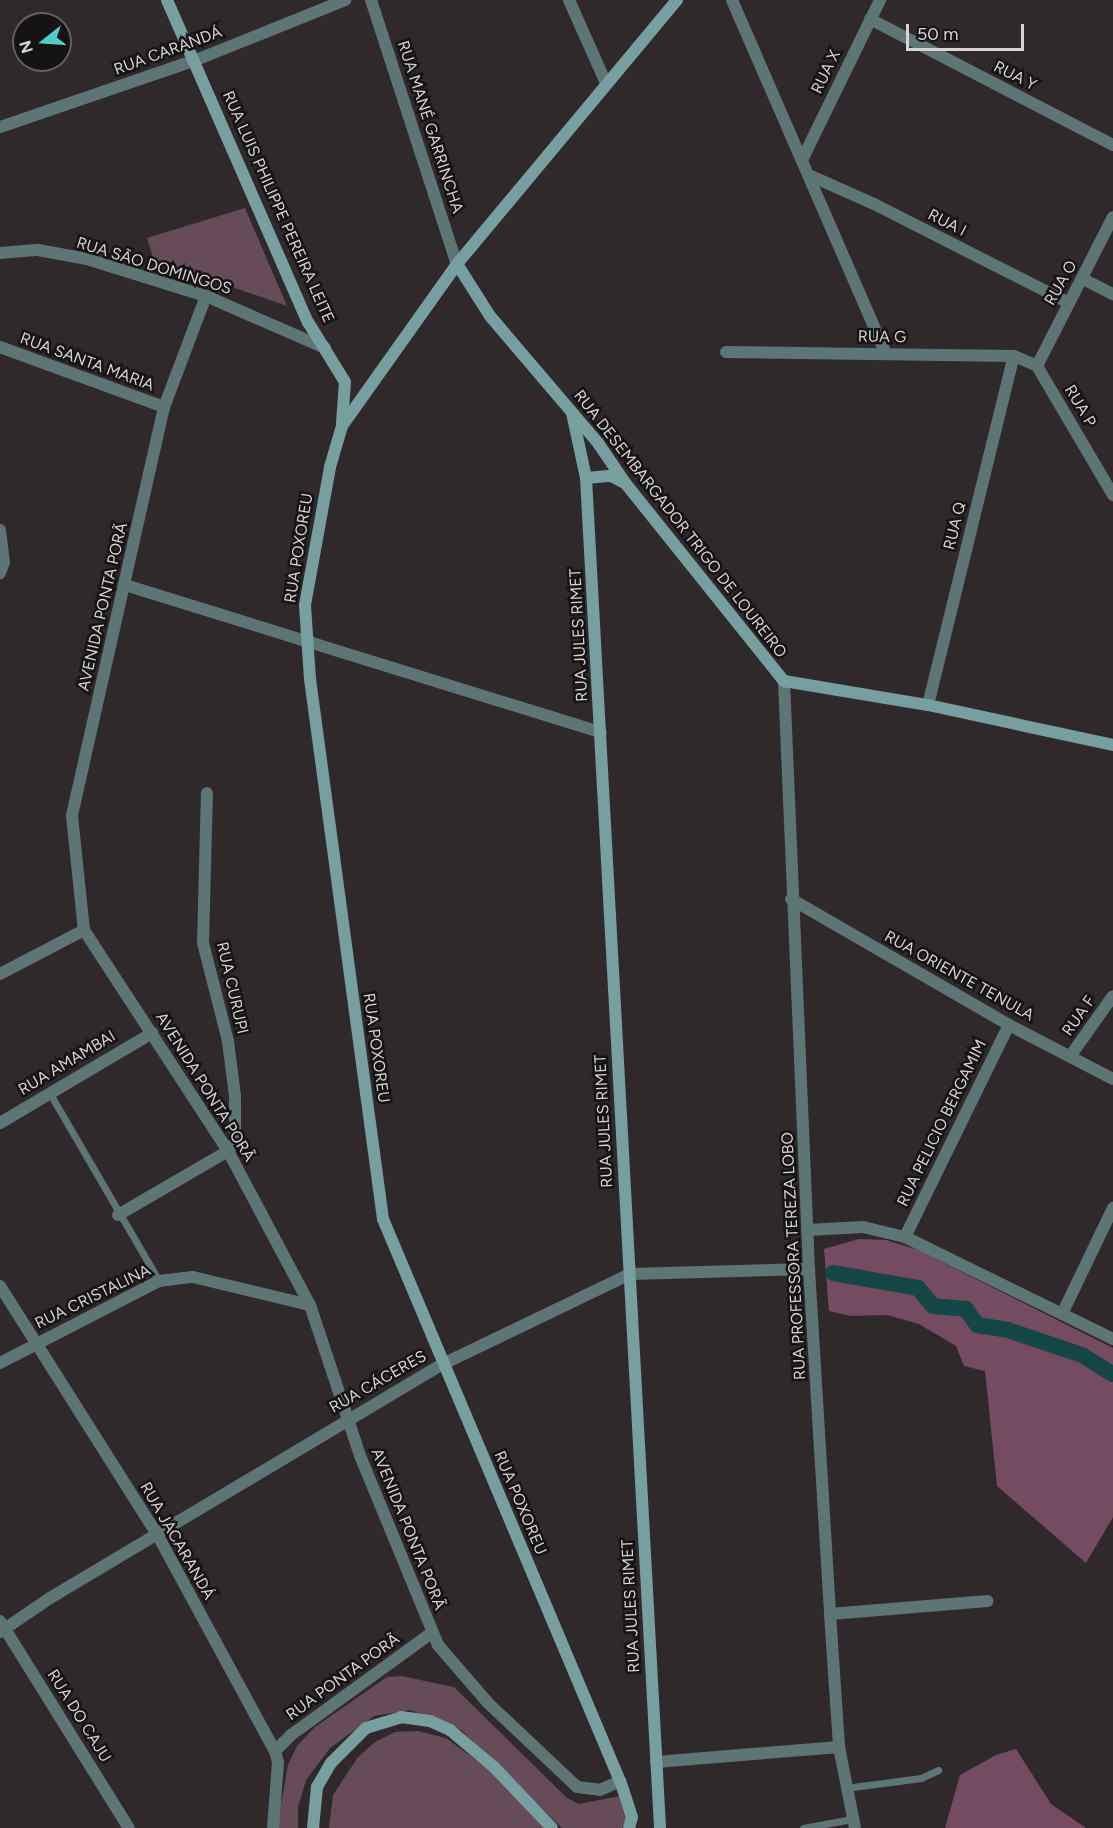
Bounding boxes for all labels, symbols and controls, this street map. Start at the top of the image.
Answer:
north arrow [12,12,72,72]
scale bar [909,12,1028,50]
street label: RUA CARANDÁ [111,23,225,79]
text: 50 m [917,23,959,45]
text: N [15,38,37,56]
street label: RUA MANÉ GARRINCHA [393,38,467,216]
street label: RUA X [807,47,845,97]
street label: RUA Y [990,57,1040,95]
street label: RUA LUIS PHILIPPE PEREIRA LEITE [218,88,338,326]
street label: RUA I [925,205,969,241]
street label: RUA SÃO DOMINGOS [74,233,234,299]
street label: RUA O [1041,257,1081,309]
street label: RUA G [858,327,906,347]
street label: RUA SANTA MARIA [17,329,157,395]
street label: RUA P [1060,382,1100,430]
street label: RUA DESEMBARGADOR TRIGO DE LOUREIRO [569,386,791,662]
street label: RUA POXOREU [281,492,317,604]
street label: RUA Q [940,500,970,552]
street label: AVENIDA PONTA PORÃ [74,521,132,693]
street label: RUA JULES RIMET [566,568,592,702]
street label: RUA ORIENTE TENULA [881,927,1037,1025]
street label: RUA CURUPI [212,940,252,1036]
street label: RUA POXOREU [359,992,393,1104]
street label: RUA F [1058,992,1100,1040]
street label: AVENIDA PONTA PORÃ [151,1009,259,1165]
street label: RUA AMAMBAI [15,1026,119,1100]
street label: RUA PELICIO BERGAMIM [893,1036,991,1210]
street label: RUA JULES RIMET [591,1054,617,1188]
street label: RUA PROFESSORA TEREZA LOBO [778,1132,810,1380]
street label: RUA CRISTALINA [32,1261,154,1333]
street label: RUA CÁCERES [326,1346,430,1418]
street label: AVENIDA PONTA PORÃ [367,1446,449,1612]
street label: RUA POXOREU [490,1448,550,1558]
street label: RUA JACARANDÁ [136,1479,218,1603]
street label: RUA JULES RIMET [618,1539,644,1673]
street label: RUA PONTA PORÃ [283,1629,403,1725]
street label: RUA DO CAJU [43,1666,115,1766]

